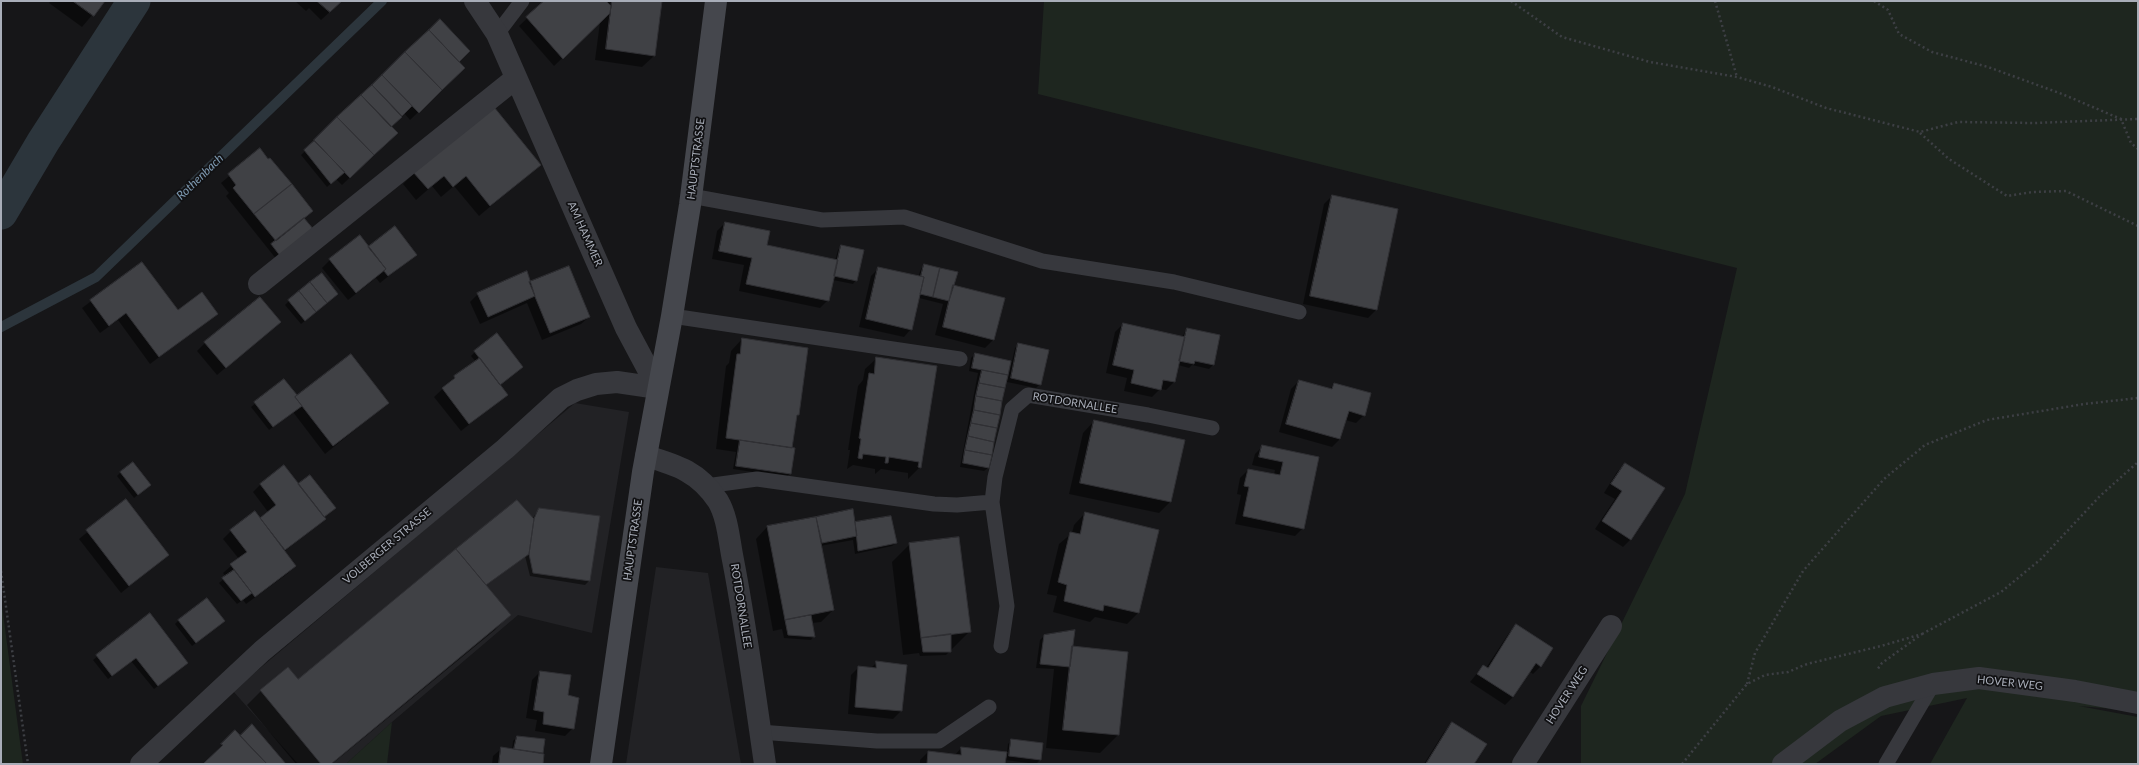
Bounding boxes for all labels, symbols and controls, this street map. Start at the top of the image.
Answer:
street label: HAUPTSTRASSE [684,118,708,200]
water label: Rothenbach [174,151,226,203]
street label: AM HAMMER [565,199,605,269]
street label: ROTDORNALLEE [1032,390,1118,416]
street label: HAUPTSTRASSE [621,499,645,581]
street label: VOLBERGER STRASSE [340,505,434,587]
street label: ROTDORNALLEE [728,563,754,649]
street label: HOVER WEG [1543,664,1591,726]
street label: HOVER WEG [1976,673,2044,693]

